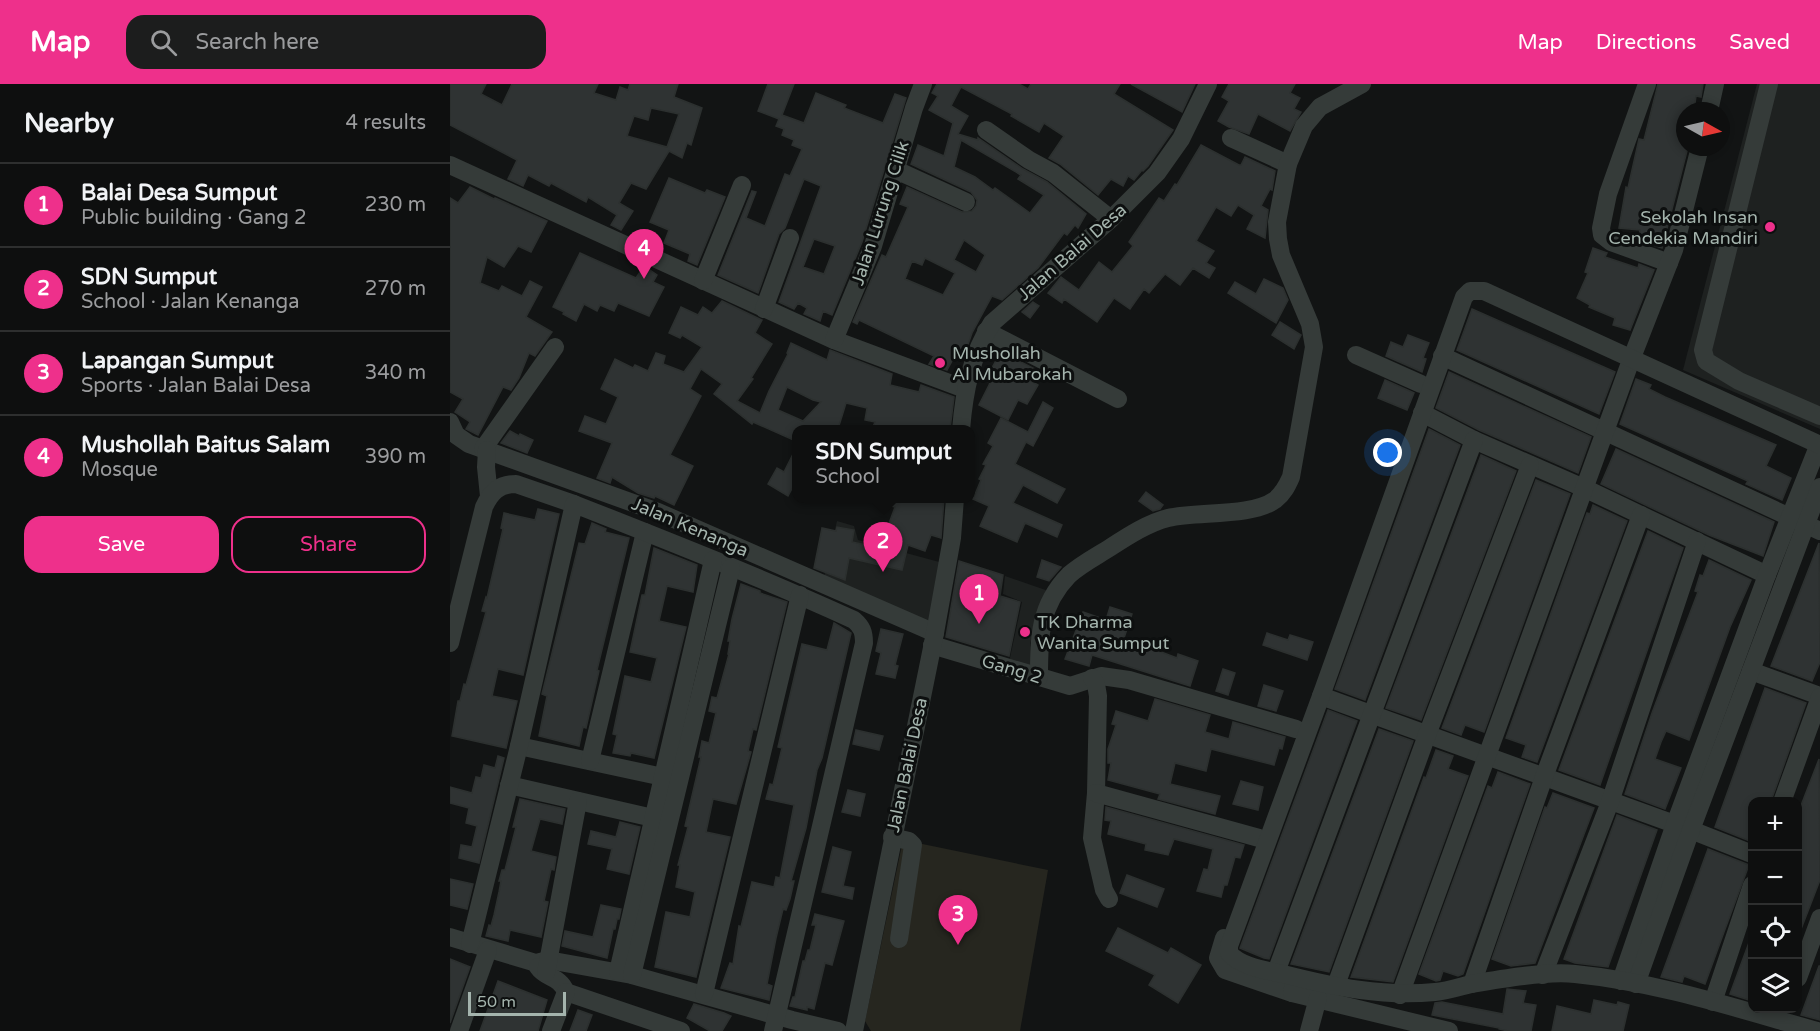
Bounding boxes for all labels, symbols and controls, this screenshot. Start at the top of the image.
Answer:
search box [126,15,546,69]
text: Map [30,25,90,59]
icon: search [147,26,180,59]
text: Search here [195,29,319,55]
text: Map [1517,30,1563,55]
text: Directions [1596,30,1696,55]
text: Saved [1729,30,1790,55]
north arrow [1676,102,1730,156]
text: Nearby [24,108,114,139]
text: 4 results [346,111,426,135]
street label: Jalan Lurung Cilik [846,138,914,288]
text: Balai Desa Sumput [81,180,277,206]
text: 1 [37,193,50,217]
text: 230 m [365,193,426,217]
street label: Jalan Balai Desa [1013,199,1131,305]
text: Public building · Gang 2 [81,206,307,230]
place label: Sekolah Insan Cendekia Mandiri [1608,206,1758,249]
marker: Sekolah Insan Cendekia Mandiri [1763,220,1777,234]
pin: 4 [624,230,664,279]
text: SDN Sumput [81,264,217,290]
text: 2 [37,277,50,301]
text: 270 m [365,277,426,301]
text: School · Jalan Kenanga [81,290,299,314]
place label: Mushollah Al Mubarokah [952,342,1072,385]
text: Lapangan Sumput [81,348,274,374]
marker: Mushollah Al Mubarokah [933,356,947,370]
text: 3 [37,361,50,385]
text: 340 m [365,361,426,385]
text: Sports · Jalan Balai Desa [81,374,311,398]
popup [792,425,975,503]
text: Mushollah Baitus Salam [81,432,330,458]
your location [1373,438,1402,467]
text: SDN Sumput [815,439,952,465]
text: 4 [37,445,50,469]
text: 390 m [365,445,426,469]
text: Mosque [81,458,158,482]
text: School [815,465,880,489]
street label: Jalan Kenanga [628,493,752,561]
button: Save [24,516,219,573]
button: Share [231,516,426,573]
pin: 2 [864,522,902,572]
pin: 1 [960,574,998,624]
place label: TK Dharma Wanita Sumput [1037,611,1169,654]
marker: TK Dharma Wanita Sumput [1018,625,1032,639]
street label: Gang 2 [979,649,1045,689]
street label: Jalan Balai Desa [882,696,932,834]
map controls [1748,797,1802,1013]
button: + [1748,797,1802,851]
button: − [1748,851,1802,905]
pin: 3 [938,896,978,945]
button: locate [1748,905,1802,959]
button: layers [1748,959,1802,1013]
scale bar [468,989,566,1016]
text: 50 m [477,992,516,1012]

